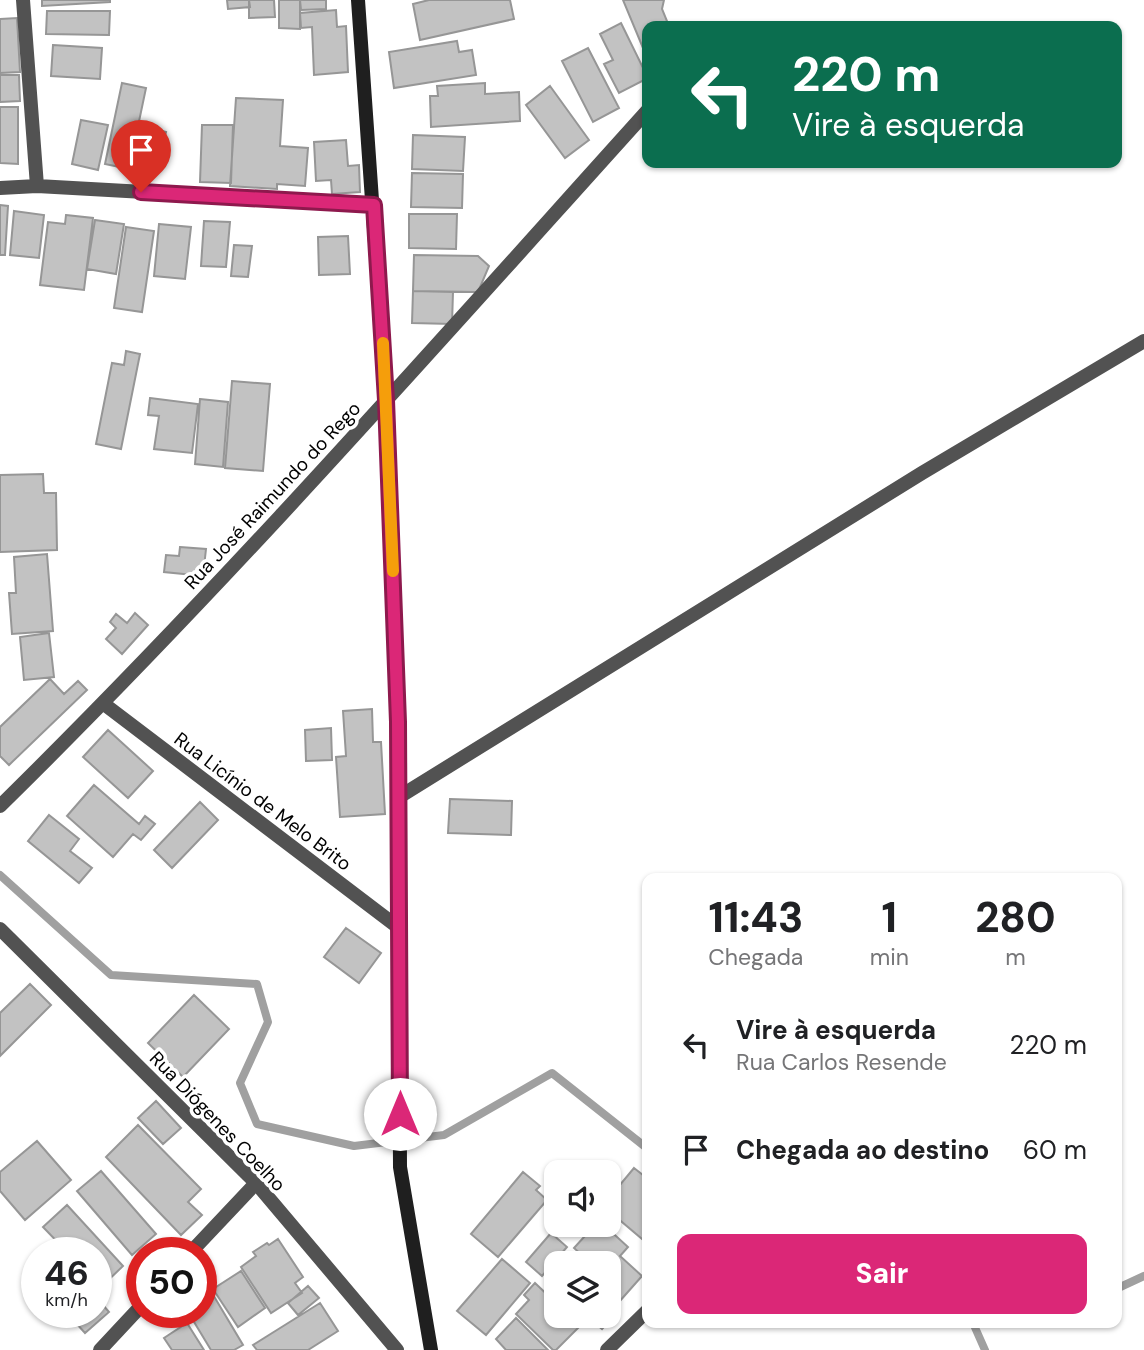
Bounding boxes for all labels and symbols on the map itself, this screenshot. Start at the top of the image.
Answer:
pin [111,120,171,192]
street label: Rua José Raimundo do Rego [179,396,366,594]
street label: Rua Licínio de Melo Brito [169,727,356,876]
street label: Rua Diógenes Coelho [144,1046,291,1197]
position arrow [363,1077,437,1151]
speed limit sign: 50 [126,1237,217,1328]

